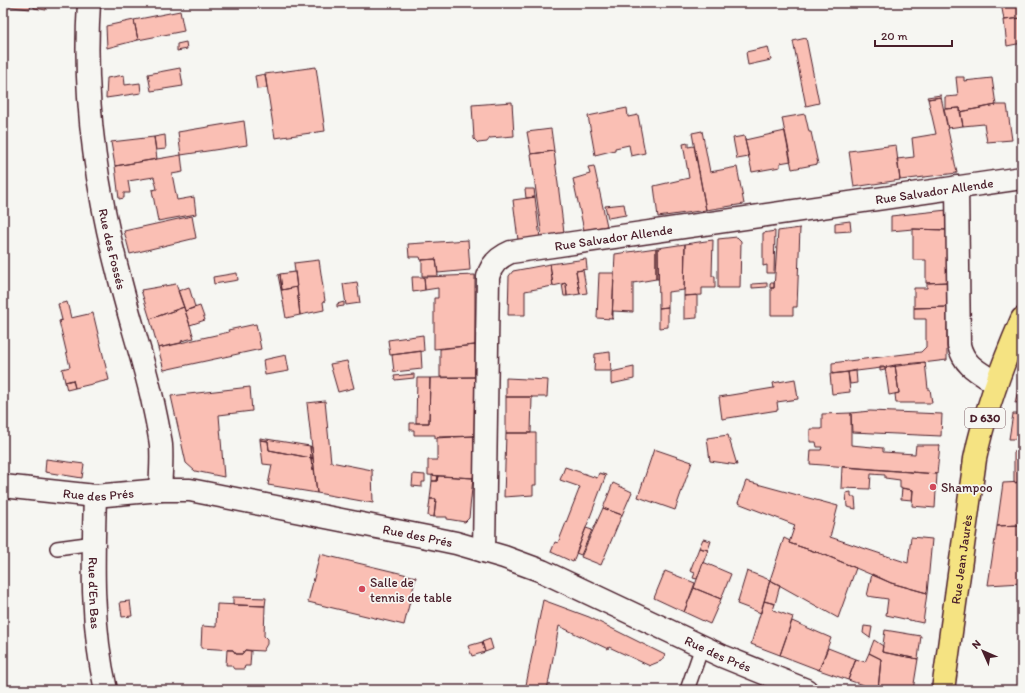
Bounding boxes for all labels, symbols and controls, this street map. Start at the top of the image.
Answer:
scale bar [875,22,952,48]
text: 20 m [881,29,908,43]
street label: Rue Salvador Allende [874,175,994,207]
street label: Rue des Fossés [96,207,130,291]
street label: Rue Salvador Allende [553,221,673,253]
road number: D 630 [965,408,1005,428]
place label: Shampoo [941,480,993,495]
marker: Shampoo [928,482,938,492]
street label: Rue des Prés [62,485,135,504]
street label: Rue Jean Jaurès [947,513,975,605]
street label: Rue des Prés [381,521,454,550]
street label: Rue d'En Bas [86,557,104,630]
place label: Salle de tennis de table [370,575,452,605]
marker: Salle de tennis de table [357,584,367,594]
north arrow [963,631,1003,671]
street label: Rue des Prés [683,632,754,675]
text: N [969,637,984,652]

